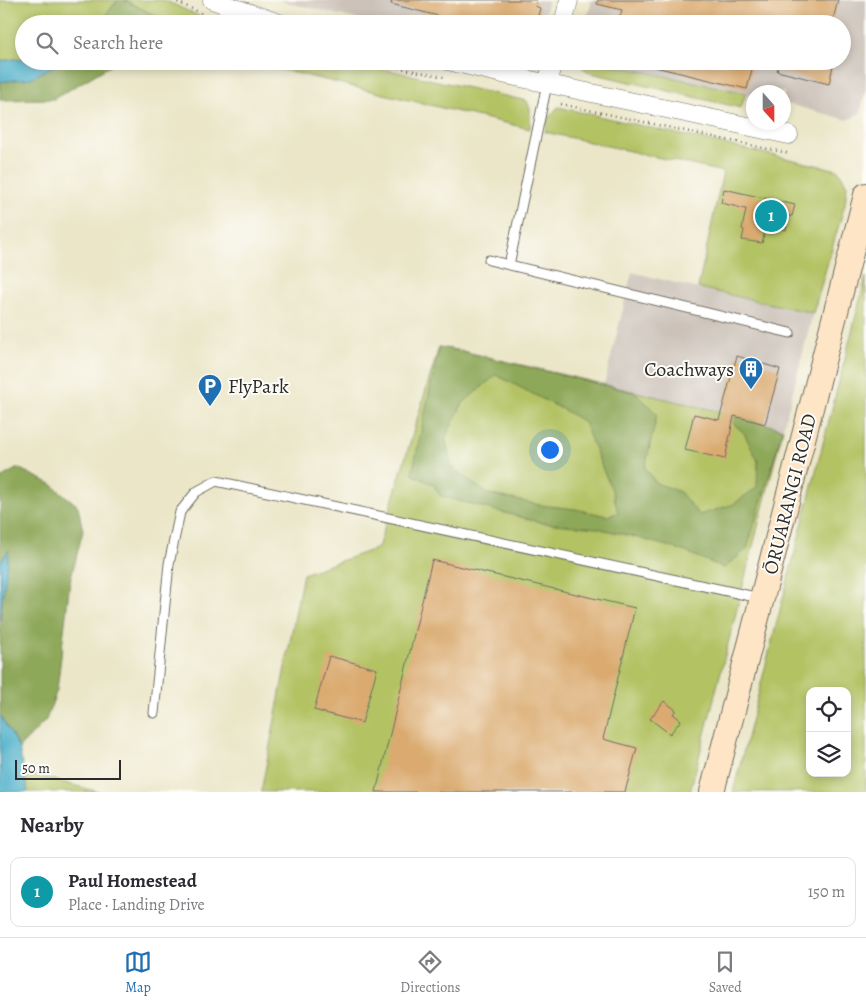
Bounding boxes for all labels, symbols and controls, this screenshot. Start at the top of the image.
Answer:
search box [15,15,851,70]
icon: search [33,29,61,57]
text: Search here [73,30,163,56]
north arrow [746,85,791,130]
pin: 1 [755,197,787,235]
place label: Coachways [644,356,734,383]
building icon: Coachways [738,356,764,390]
parking icon: FlyPark [197,373,223,407]
place label: FlyPark [228,373,289,400]
street label: ŌRUARANGI ROAD [757,411,823,577]
your location [537,437,563,463]
map controls [806,687,851,777]
button: locate [806,687,851,732]
button: layers [806,732,851,777]
scale bar [15,757,121,780]
text: 50 m [22,759,50,778]
text: Nearby [20,811,83,839]
text: Paul Homestead [68,868,197,894]
text: 1 [34,881,40,903]
text: 150 m [808,881,845,903]
text: Place · Landing Drive [68,894,205,916]
tab: Map [124,948,152,997]
tab: Directions [400,948,460,997]
tab: Saved [709,948,742,997]

